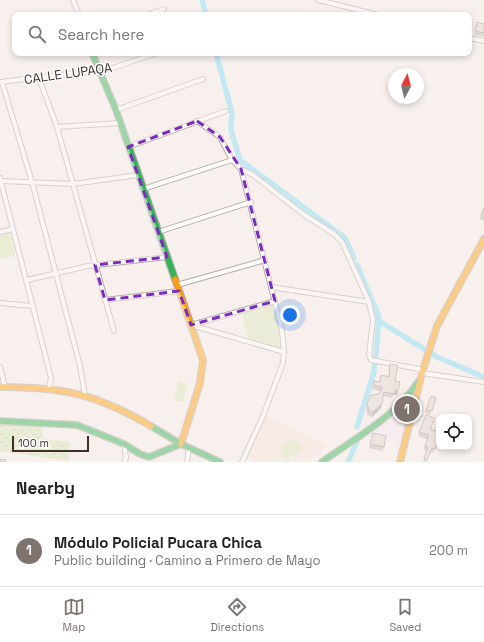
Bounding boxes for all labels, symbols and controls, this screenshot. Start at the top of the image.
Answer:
search box [12,12,472,56]
icon: search [26,23,48,45]
text: Search here [58,25,144,44]
street label: CALLE LUPAQA [23,59,113,88]
north arrow [388,68,424,104]
your location [280,305,300,325]
pin: 1 [394,394,420,424]
map controls [436,414,472,450]
button: locate [436,414,472,450]
scale bar [12,434,89,453]
text: 100 m [18,436,49,450]
text: Nearby [16,477,75,499]
text: Módulo Policial Pucara Chica [54,533,262,552]
text: 1 [26,542,32,559]
text: 200 m [429,542,468,559]
text: Public building · Camino a Primero de Mayo [54,552,320,569]
tab: Map [63,596,85,634]
tab: Directions [210,596,264,634]
tab: Saved [389,596,421,634]

